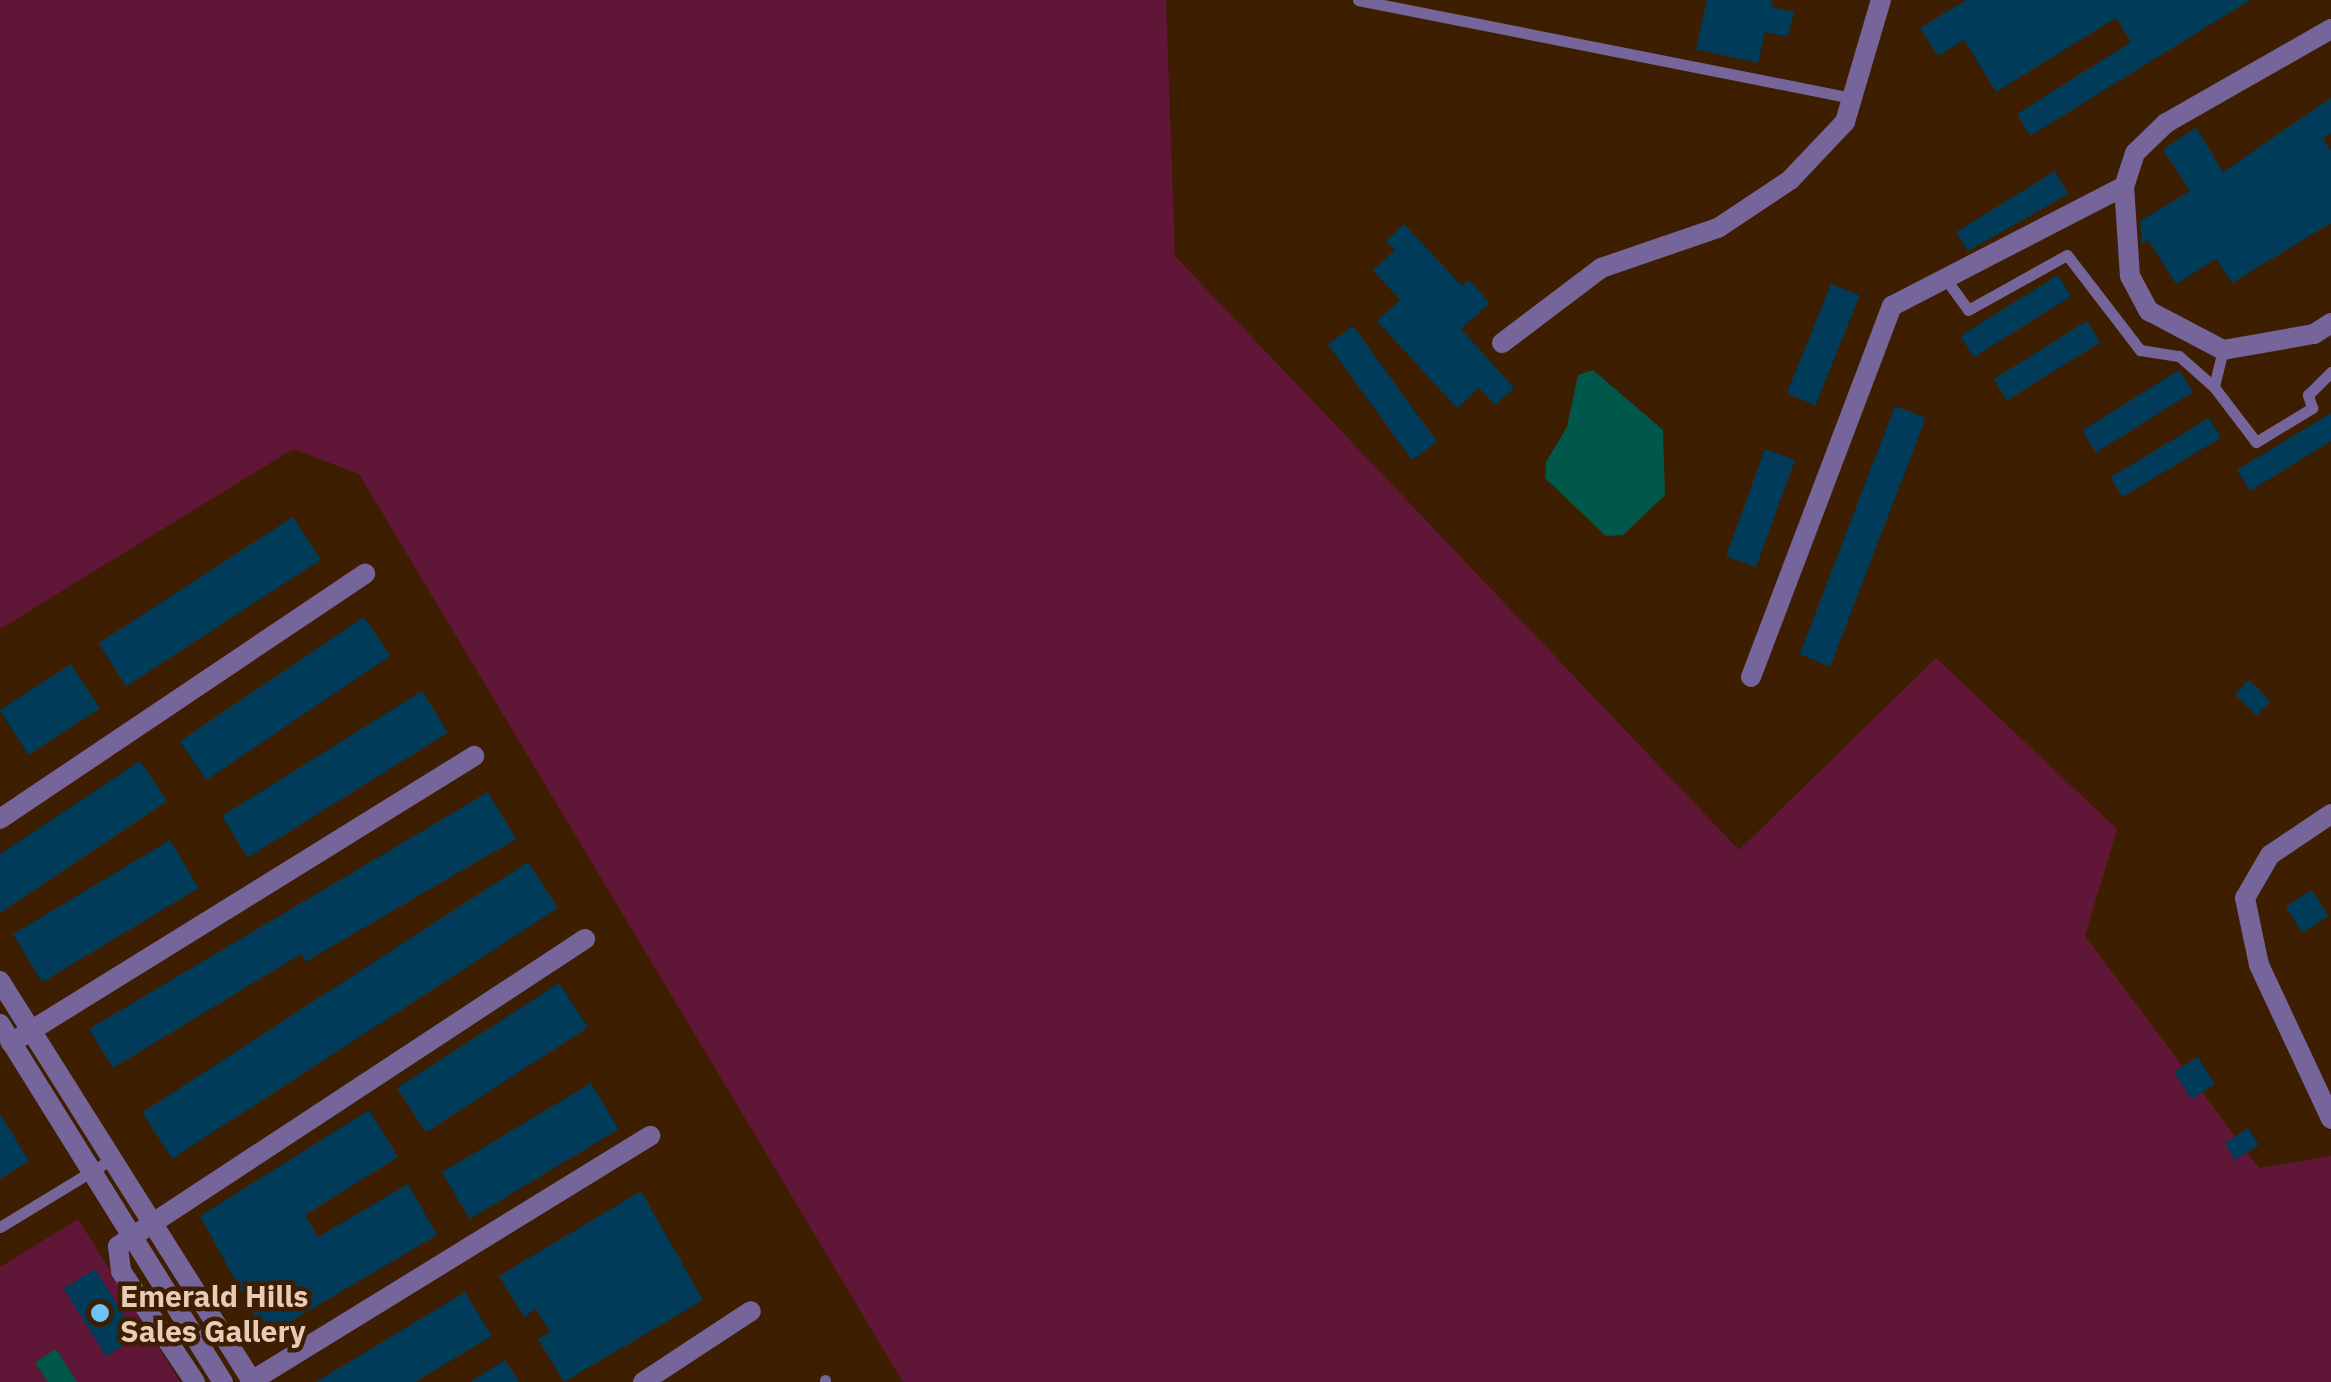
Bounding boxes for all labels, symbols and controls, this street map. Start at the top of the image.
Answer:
place label: Emerald Hills Sales Gallery [120,1278,308,1348]
marker: Emerald Hills Sales Gallery [89,1302,111,1324]

